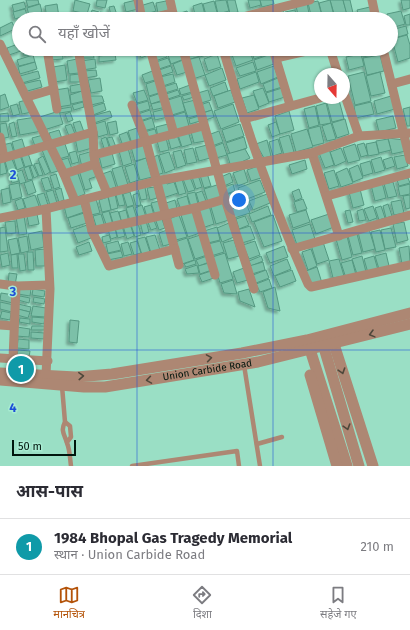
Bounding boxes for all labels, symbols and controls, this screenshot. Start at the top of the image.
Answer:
search box [12,12,398,56]
icon: search [26,23,48,45]
text: यहाँ खोजें [58,24,110,42]
north arrow [314,68,350,104]
text: 2 [10,167,17,182]
your location [229,190,249,210]
text: 3 [9,284,17,299]
one-way arrow [369,329,376,338]
pin: 1 [8,354,34,384]
one-way arrow [206,354,213,363]
street label: Union Carbide Road [162,357,253,383]
one-way arrow [337,367,346,374]
one-way arrow [78,372,84,381]
one-way arrow [146,375,152,384]
text: 4 [9,400,17,415]
one-way arrow [342,424,351,431]
scale bar [12,438,76,457]
text: 50 m [18,440,42,453]
text: आस-पास [16,481,83,502]
text: 1984 Bhopal Gas Tragedy Memorial [54,529,292,547]
text: 1 [26,539,32,554]
text: 210 m [360,539,394,554]
text: स्थान · Union Carbide Road [54,547,205,562]
tab: मानचित्र [53,584,85,622]
tab: दिशा [191,584,213,622]
tab: सहेजे गए [320,584,357,622]

